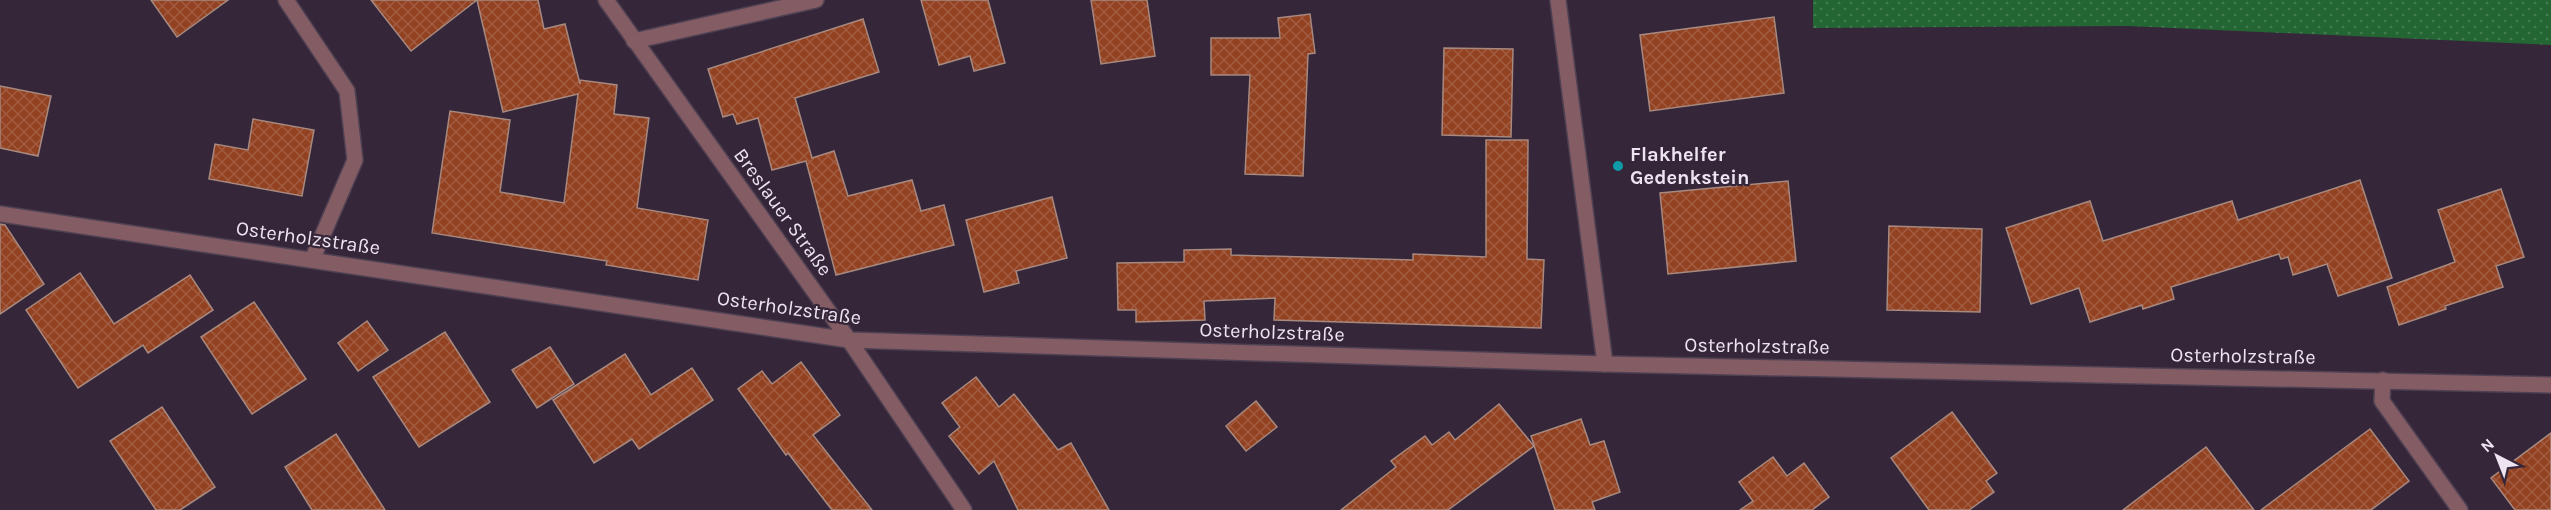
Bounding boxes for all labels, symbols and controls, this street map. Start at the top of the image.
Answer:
place label: Flakhelfer Gedenkstein [1630,143,1749,189]
street label: Breslauer Straße [729,144,837,280]
marker: Flakhelfer Gedenkstein [1611,159,1625,173]
street label: Osterholzstraße [234,216,382,260]
street label: Osterholzstraße [715,286,863,330]
street label: Osterholzstraße [1199,318,1345,346]
street label: Osterholzstraße [1684,333,1830,359]
street label: Osterholzstraße [2170,343,2316,369]
north arrow [2467,426,2527,486]
text: N [2477,434,2498,456]

